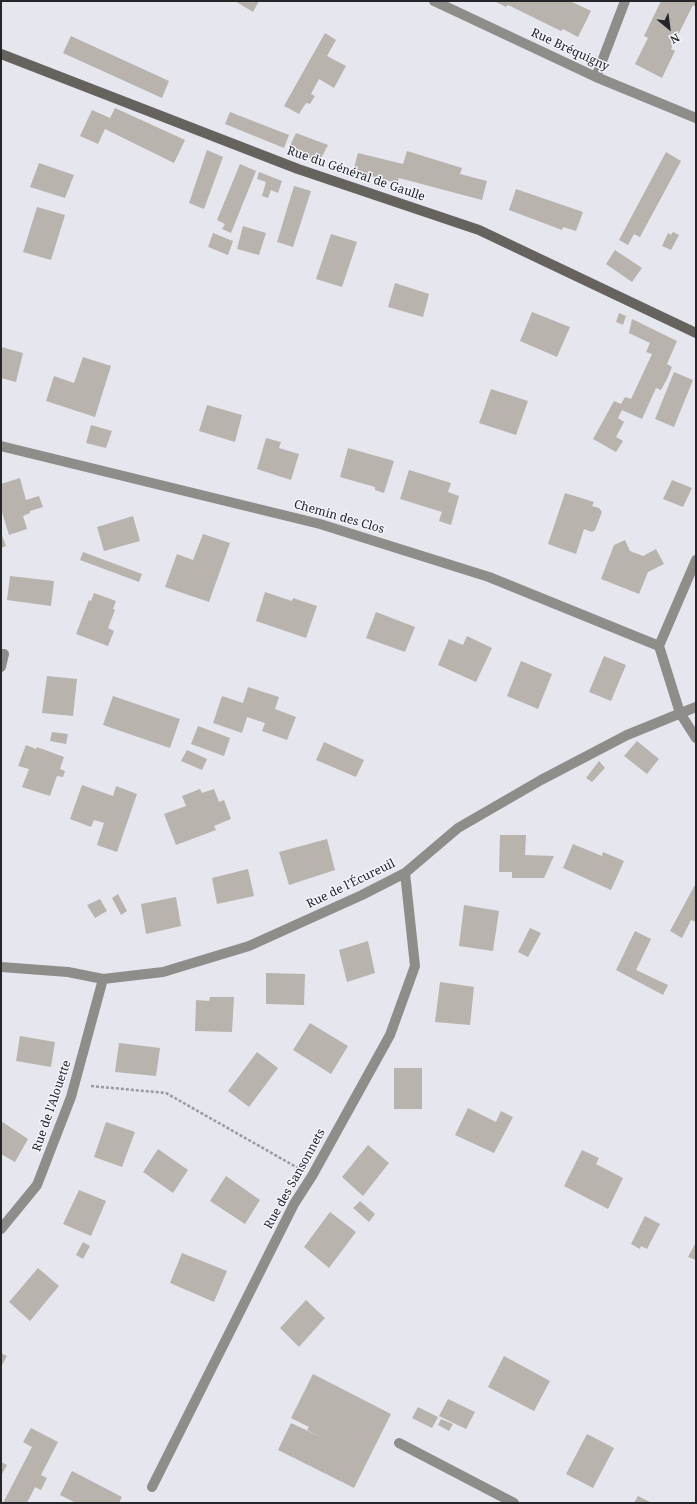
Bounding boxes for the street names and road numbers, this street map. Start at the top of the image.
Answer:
street label: Rue Bréquigny [529,26,611,74]
street label: Rue du Général de Gaulle [285,144,427,204]
street label: Chemin des Clos [292,497,386,537]
street label: Rue de l'Écureuil [304,856,398,912]
street label: Rue de l'Alouette [30,1059,74,1153]
street label: Rue des Sansonnets [261,1126,329,1232]

